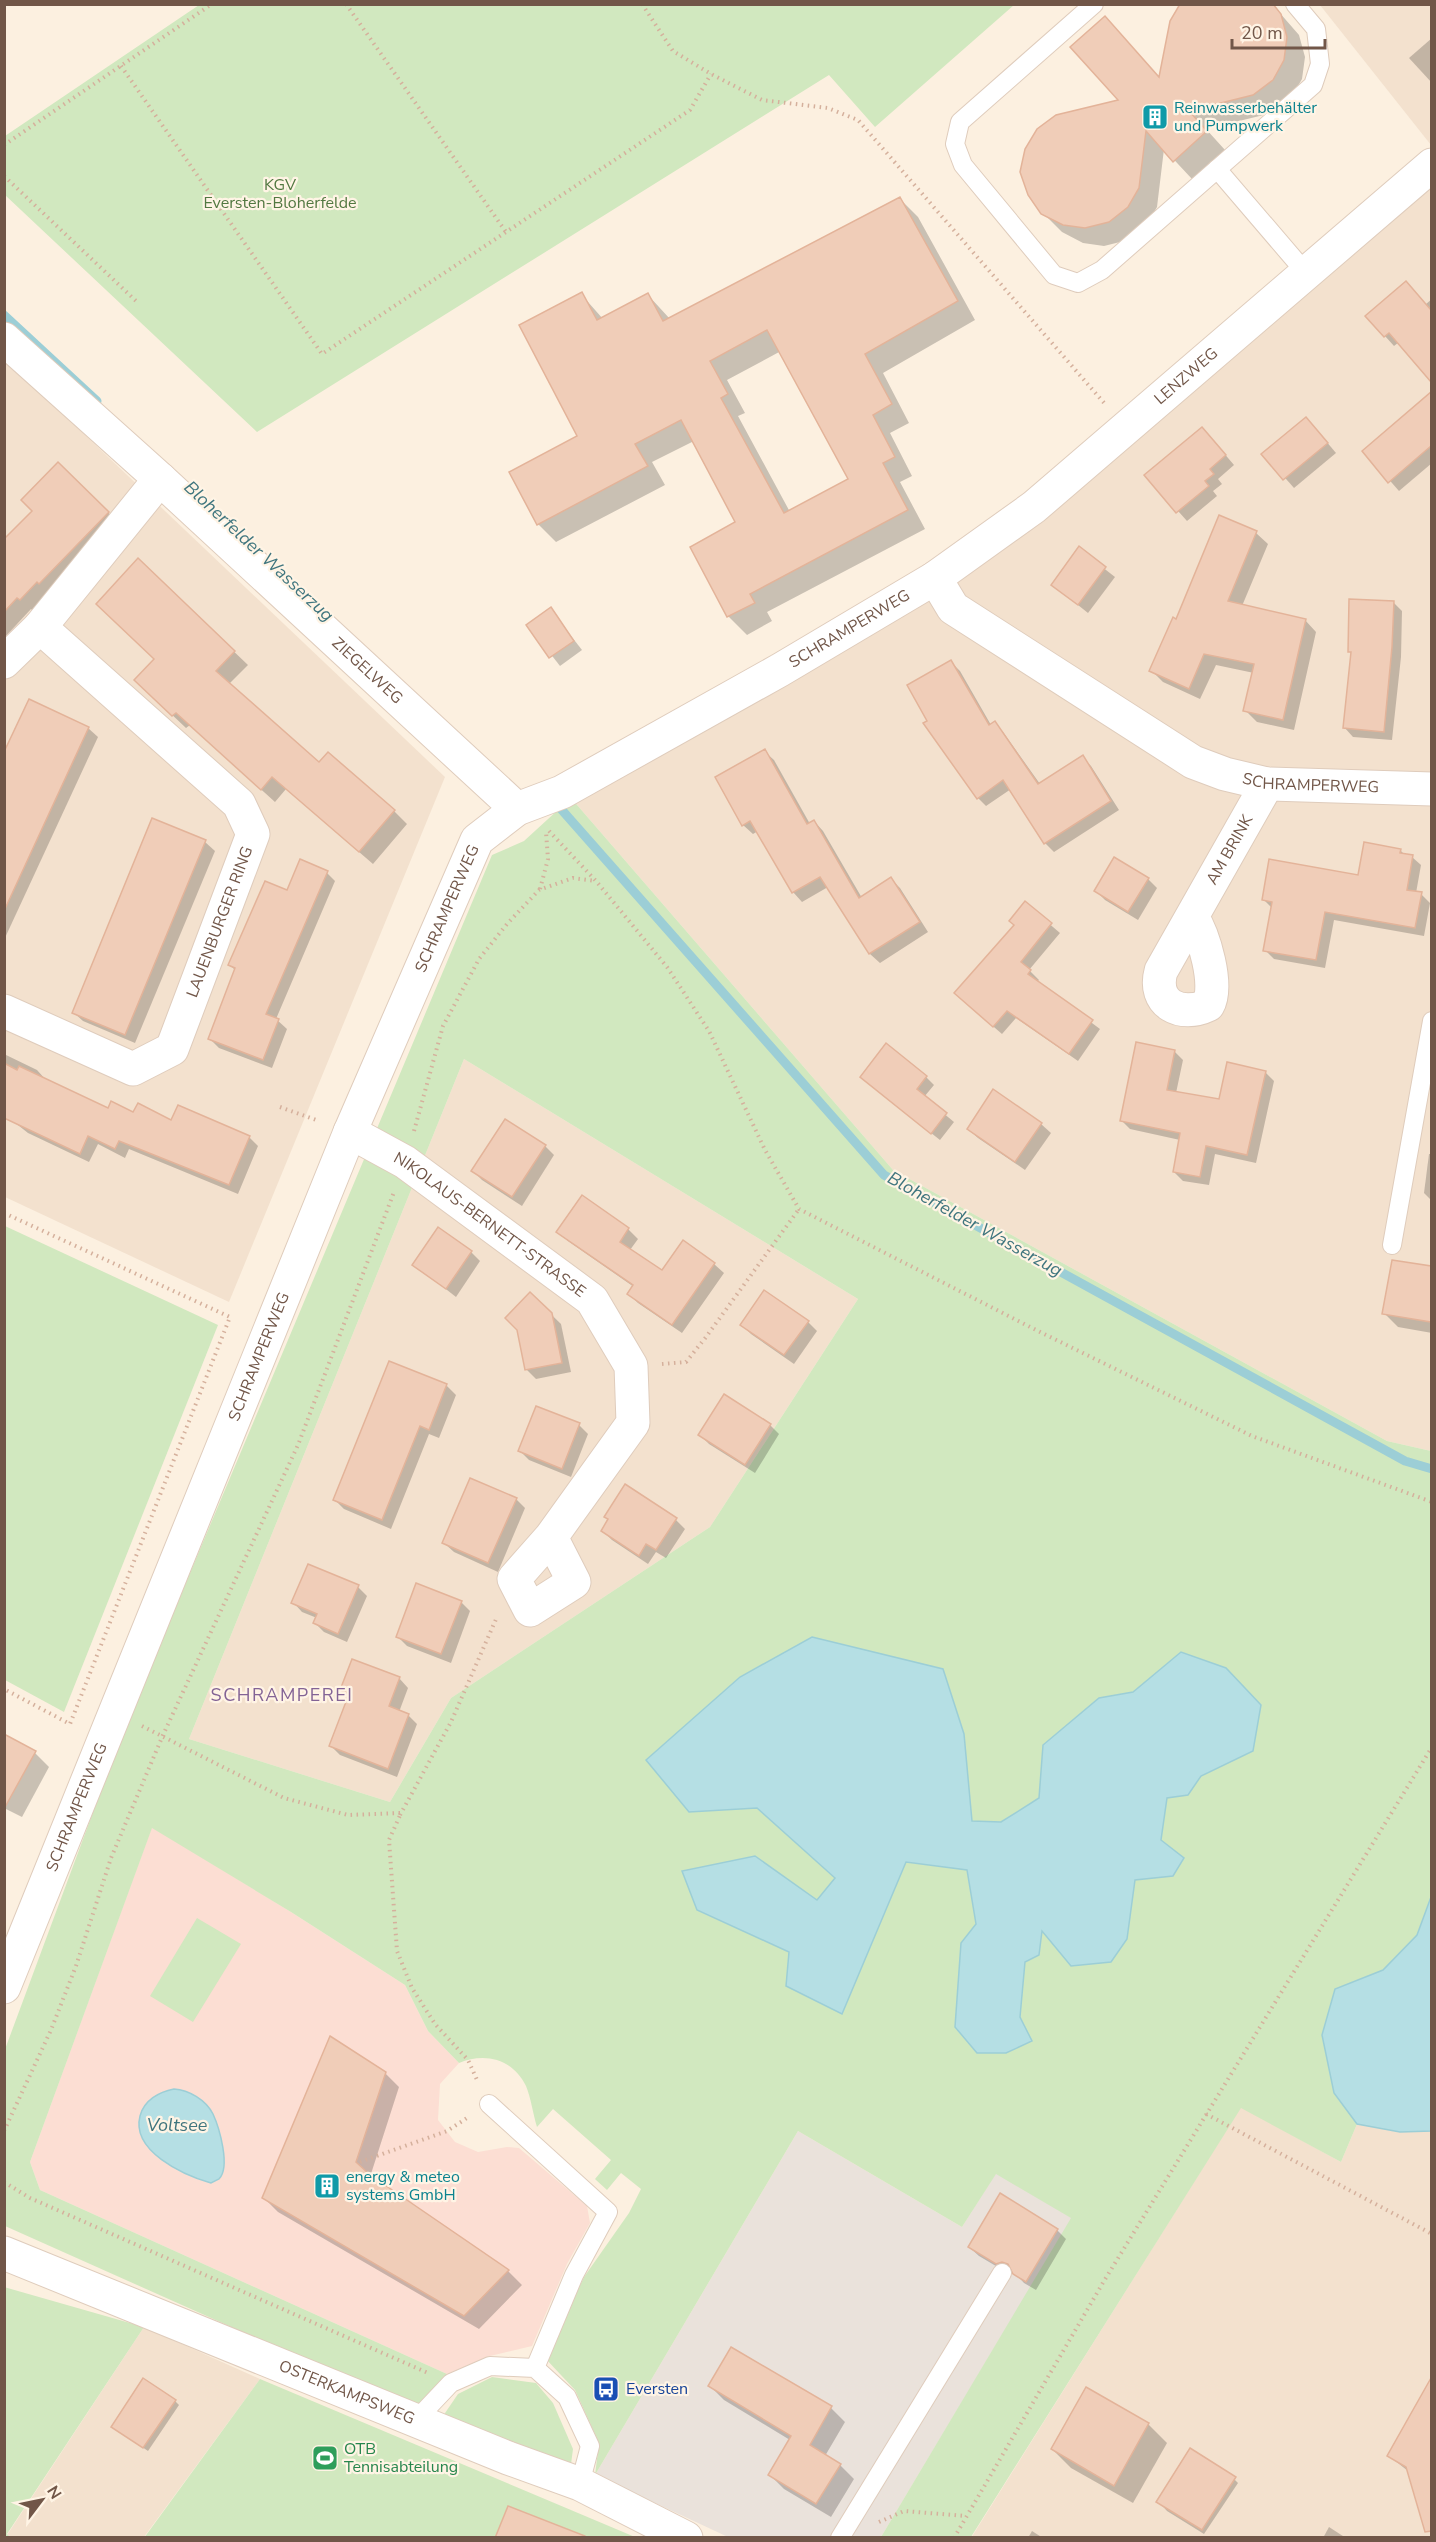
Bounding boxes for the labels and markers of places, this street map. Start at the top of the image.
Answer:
place label: Reinwasserbehälter und Pumpwerk [1174,97,1317,137]
building icon: Reinwasserbehälter und Pumpwerk [1140,102,1170,132]
place label: energy & meteo systems GmbH [346,2166,460,2206]
building icon: energy & meteo systems GmbH [312,2171,342,2201]
bus stop icon: Eversten [591,2374,621,2404]
place label: Eversten [626,2378,688,2400]
place label: OTB Tennisabteilung [344,2438,458,2478]
sports icon: OTB Tennisabteilung [310,2443,340,2473]

